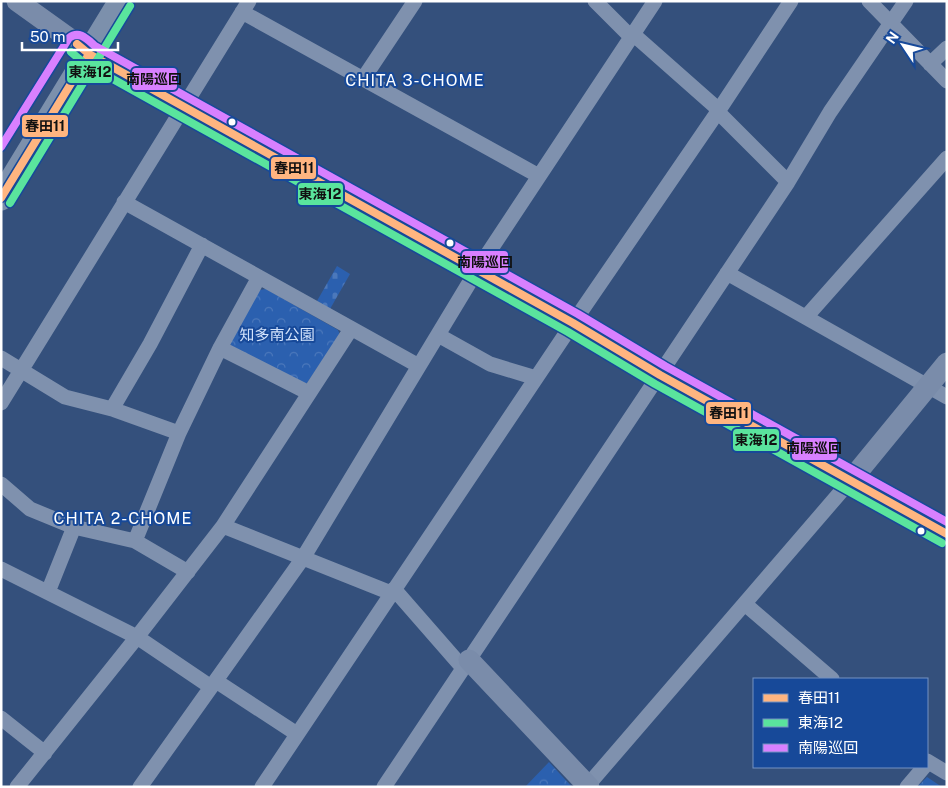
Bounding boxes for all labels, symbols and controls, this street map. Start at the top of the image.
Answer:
scale bar [22,20,119,52]
north arrow [878,20,928,70]
text: 50 m [30,28,65,45]
text: N [883,28,902,47]
line badge: 東海12 [66,60,113,84]
text: 東海12 [69,64,112,80]
line badge: 南陽巡回 [131,67,178,91]
text: 南陽巡回 [126,71,182,87]
district label: CHITA 3-CHOME [345,71,485,90]
line badge: 春田11 [21,114,69,138]
unlabelled marker [227,117,237,127]
text: 春田11 [25,118,65,134]
line badge: 春田11 [270,156,317,180]
text: 春田11 [274,160,314,176]
line badge: 東海12 [297,182,344,206]
text: 東海12 [299,186,342,202]
unlabelled marker [445,238,455,248]
line badge: 南陽巡回 [461,250,509,274]
text: 南陽巡回 [457,254,513,270]
park label: 知多南公園 [239,326,315,343]
line badge: 春田11 [705,401,752,425]
text: 春田11 [709,405,749,421]
line badge: 東海12 [732,428,780,452]
text: 東海12 [735,432,778,448]
line badge: 南陽巡回 [791,437,838,461]
text: 南陽巡回 [786,440,842,456]
district label: CHITA 2-CHOME [54,509,192,528]
unlabelled marker [916,526,926,536]
legend [753,678,928,768]
text: 春田11 [798,689,840,706]
text: 東海12 [798,714,843,731]
text: 南陽巡回 [798,739,858,756]

